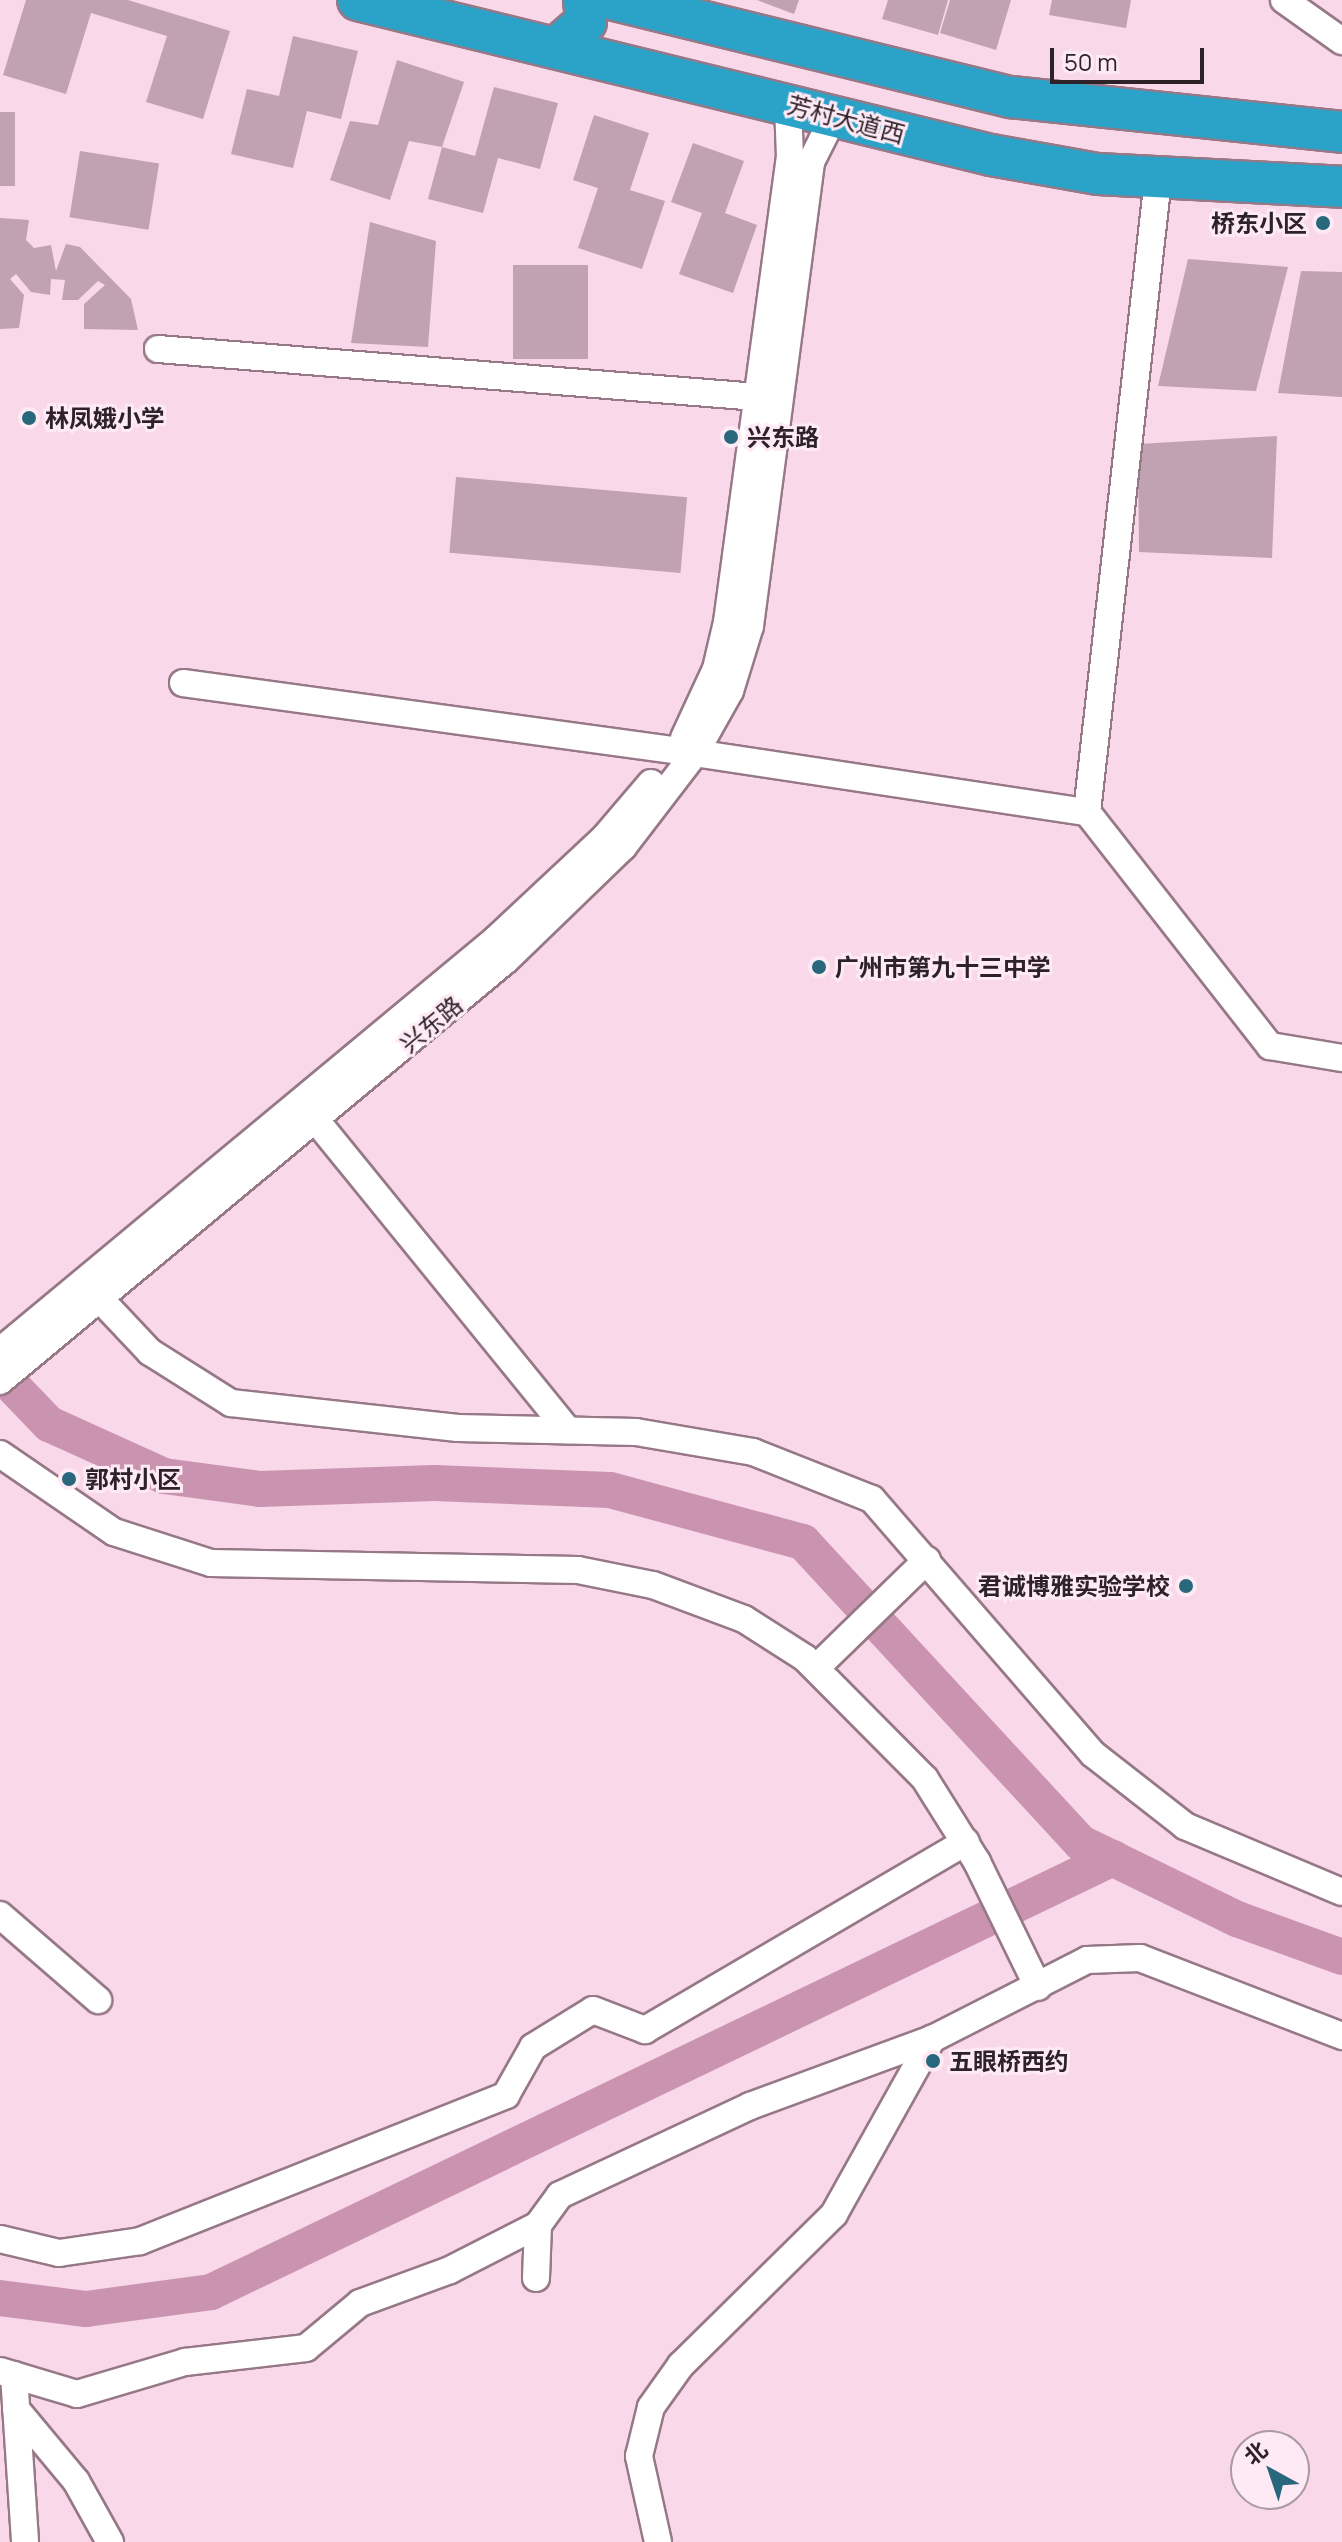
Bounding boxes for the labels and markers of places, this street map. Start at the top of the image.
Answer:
place label: 桥东小区 [1211,209,1307,237]
marker: 桥东小区 [1314,214,1332,232]
place label: 林凤娥小学 [45,404,165,432]
marker: 林凤娥小学 [20,409,38,427]
place label: 兴东路 [747,423,819,451]
marker: 兴东路 [722,428,740,446]
place label: 广州市第九十三中学 [835,953,1051,981]
marker: 广州市第九十三中学 [810,958,828,976]
place label: 郭村小区 [85,1465,181,1493]
marker: 郭村小区 [60,1470,78,1488]
place label: 君诚博雅实验学校 [978,1572,1170,1600]
marker: 君诚博雅实验学校 [1177,1577,1195,1595]
place label: 五眼桥西约 [949,2047,1069,2075]
marker: 五眼桥西约 [924,2052,942,2070]

